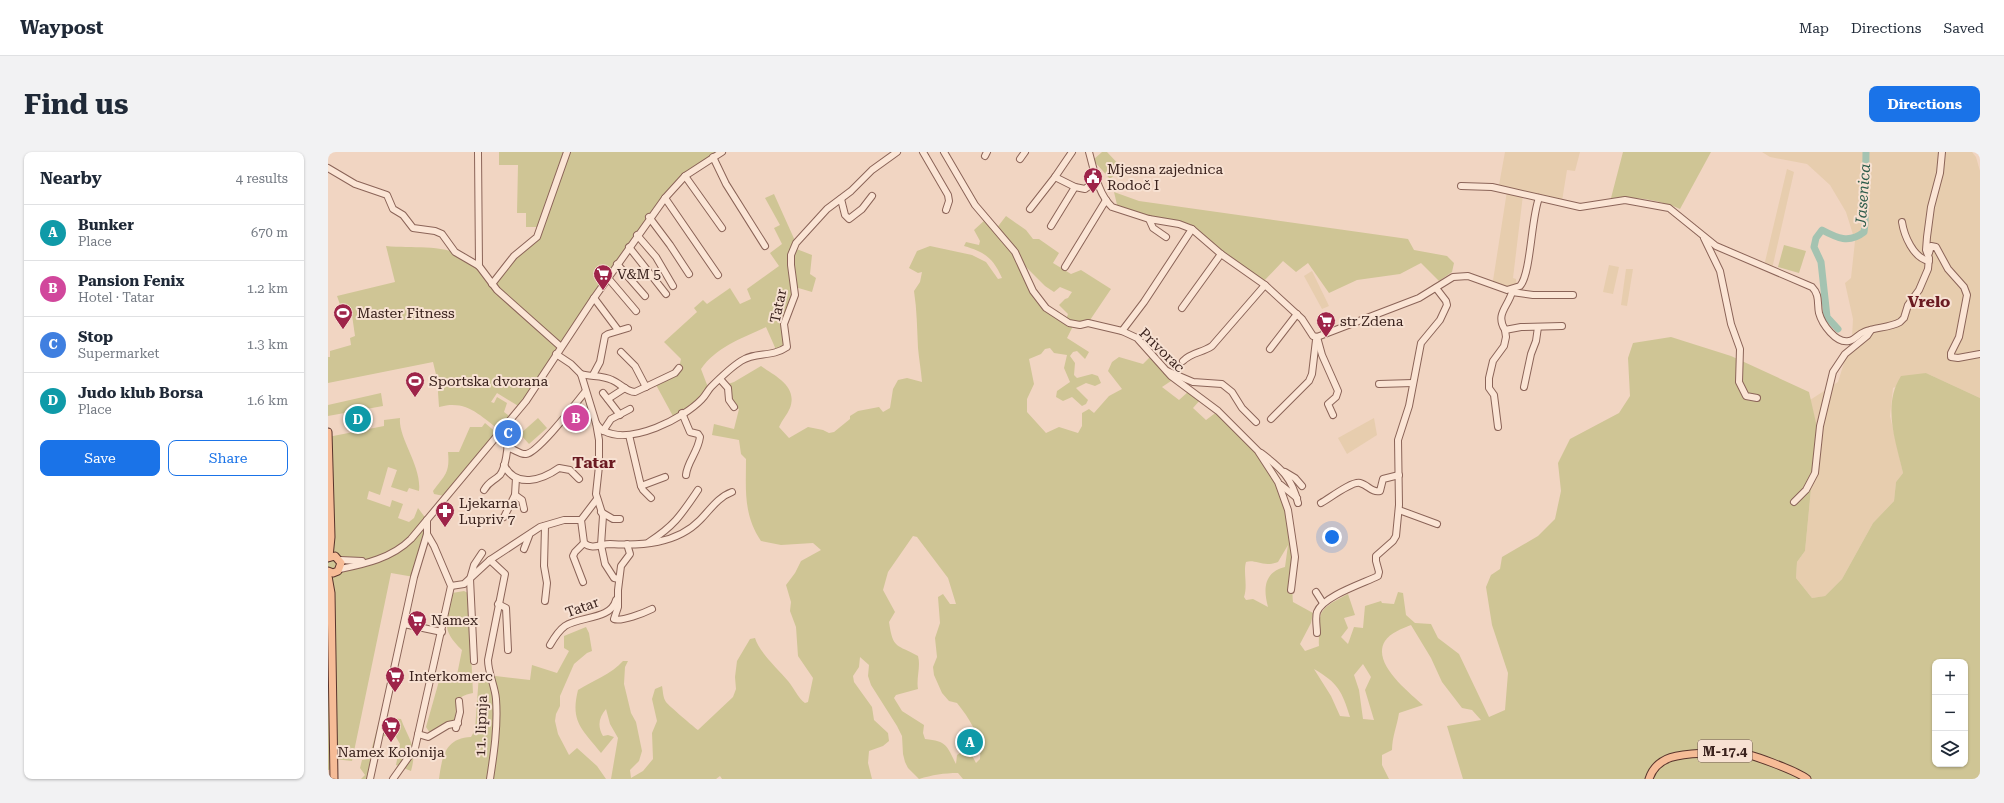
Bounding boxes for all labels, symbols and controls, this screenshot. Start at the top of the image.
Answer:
text: Waypost [20,16,103,39]
text: Map [1799,20,1829,36]
text: Directions [1851,20,1921,36]
text: Saved [1943,20,1984,36]
button: Directions [1869,86,1980,122]
text: Find us [24,88,128,121]
place label: Mjesna zajednica Rodoč I [1107,161,1223,193]
water label: Jasenica [1852,163,1874,228]
public building icon: Mjesna zajednica Rodoč I [1082,166,1104,194]
text: Nearby [40,168,102,188]
text: 4 results [236,171,288,186]
text: Bunker [78,216,134,234]
text: A [48,225,58,240]
text: 670 m [251,225,288,240]
text: Place [78,234,112,249]
supermarket icon: V&M 5 [592,263,614,291]
place label: V&M 5 [617,266,661,282]
text: Pansion Fenix [78,272,184,290]
text: B [48,281,58,296]
text: 1.2 km [247,281,288,296]
street label: Tatar [767,287,789,324]
text: Hotel · Tatar [78,290,154,305]
district label: Vrelo [1908,292,1950,311]
sports icon: Master Fitness [332,302,354,330]
place label: Master Fitness [357,305,455,321]
supermarket icon: str Zdena [1315,310,1337,338]
place label: str Zdena [1340,313,1404,329]
street label: Privorac [1136,325,1188,376]
text: Stop [78,328,113,346]
text: C [48,337,58,352]
text: 1.3 km [247,337,288,352]
text: Supermarket [78,346,159,361]
sports icon: Sportska dvorana [404,370,426,398]
place label: Sportska dvorana [429,373,548,389]
text: Judo klub Borsa [78,384,203,402]
text: D [48,393,58,408]
text: 1.6 km [247,393,288,408]
text: Place [78,402,112,417]
pin: B [563,403,589,433]
pin: D [345,404,371,434]
pin: C [495,418,521,448]
button: Save [40,440,160,476]
button: Share [168,440,288,476]
district label: Tatar [572,453,616,472]
place label: Ljekarna Lupriv 7 [459,495,518,527]
pharmacy icon: Ljekarna Lupriv 7 [434,500,456,528]
your location [1322,527,1342,547]
street label: Tatar [563,594,601,620]
supermarket icon: Namex [406,609,428,637]
place label: Namex [431,612,478,628]
map controls [1932,659,1968,767]
button: + [1932,659,1968,695]
supermarket icon: Interkomerc [384,665,406,693]
place label: Interkomerc [409,668,493,684]
street label: 11. lipnja [472,695,490,757]
button: − [1932,695,1968,731]
supermarket icon: Namex Kolonija [380,715,402,743]
pin: A [957,727,983,757]
button: layers [1932,731,1968,767]
road number: M-17.4 [1698,740,1752,762]
place label: Namex Kolonija [337,744,445,760]

